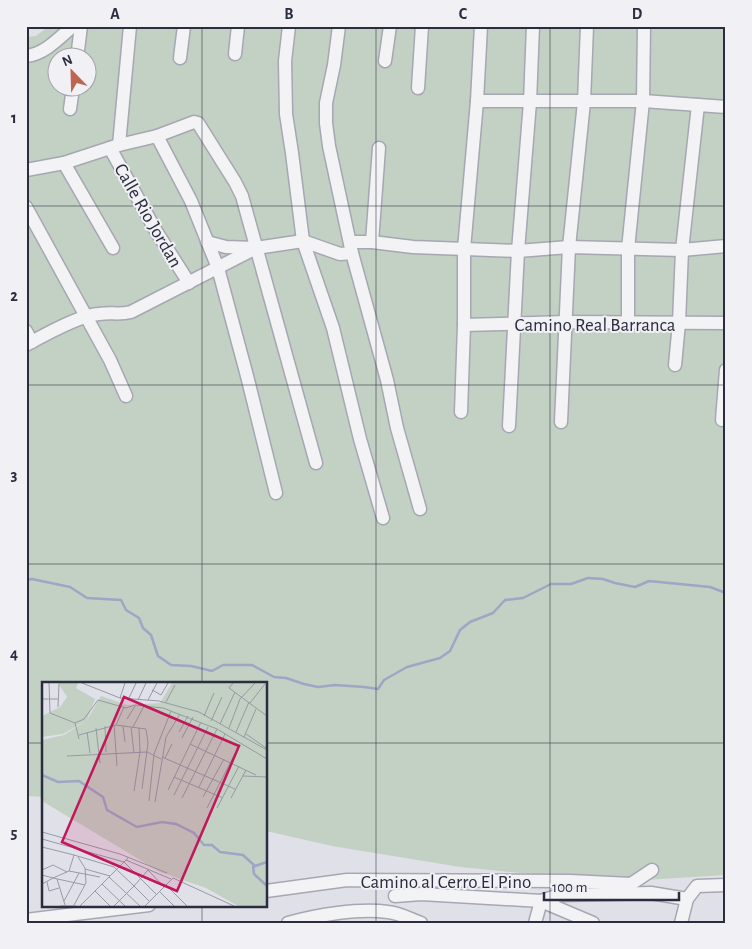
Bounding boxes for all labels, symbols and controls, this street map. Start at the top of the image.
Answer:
text: A [110,6,120,22]
text: B [284,6,294,22]
text: C [459,6,468,22]
text: D [632,6,643,22]
north arrow [48,48,98,98]
text: N [60,53,75,69]
text: 1 [11,110,17,126]
street label: Calle Rio Jordan [110,161,185,271]
text: 2 [10,288,18,304]
street label: Camino Real Barranca [515,316,676,335]
text: 3 [11,467,18,483]
text: 4 [10,646,18,662]
inset map [42,682,268,906]
text: 5 [11,825,18,841]
scale bar [544,869,680,901]
street label: Camino al Cerro El Pino [361,873,531,892]
text: 100 m [552,880,587,895]

